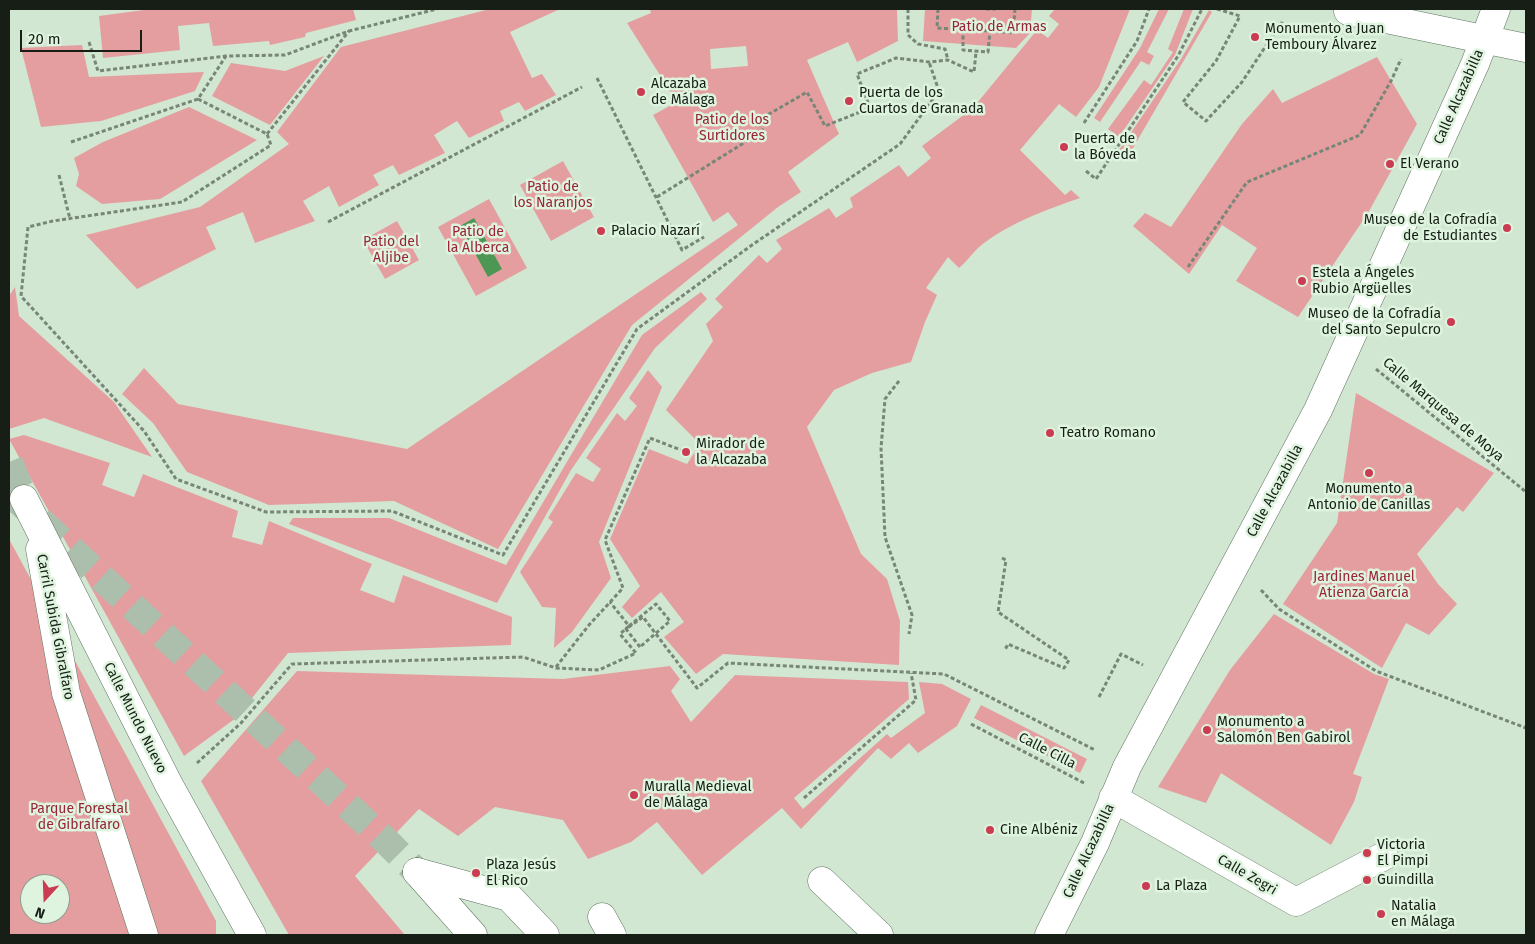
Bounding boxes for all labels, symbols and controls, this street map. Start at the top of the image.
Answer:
park label: Patio de Armas [951,19,1047,35]
scale bar [22,20,145,52]
place label: Monumento a Juan Temboury Álvarez [1265,21,1385,54]
text: 20 m [28,30,61,48]
marker: Monumento a Juan Temboury Álvarez [1249,31,1261,43]
street label: Calle Alcazabilla [1430,47,1488,147]
place label: Alcazaba de Málaga [651,76,715,108]
place label: Puerta de los Cuartos de Granada [859,85,984,118]
marker: Alcazaba de Málaga [635,86,647,98]
marker: Puerta de los Cuartos de Granada [843,95,855,107]
park label: Patio de los Surtidores [695,112,769,144]
place label: Puerta de la Bóveda [1074,131,1136,164]
marker: Puerta de la Bóveda [1058,141,1070,153]
place label: El Verano [1400,156,1459,172]
marker: El Verano [1384,158,1396,170]
park label: Patio de los Naranjos [513,179,593,212]
place label: Museo de la Cofradía de Estudiantes [1364,212,1497,244]
marker: Museo de la Cofradía de Estudiantes [1501,222,1513,234]
place label: Palacio Nazarí [611,223,700,239]
park label: Patio de la Alberca [447,224,509,256]
marker: Palacio Nazarí [595,225,607,237]
park label: Patio del Aljibe [363,234,419,266]
place label: Estela a Ángeles Rubio Argüelles [1312,265,1414,298]
marker: Estela a Ángeles Rubio Argüelles [1296,275,1308,287]
place label: Museo de la Cofradía del Santo Sepulcro [1308,306,1441,338]
marker: Museo de la Cofradía del Santo Sepulcro [1445,316,1457,328]
street label: Calle Marquesa de Moya [1379,354,1507,466]
place label: Teatro Romano [1060,425,1156,441]
marker: Teatro Romano [1044,427,1056,439]
place label: Mirador de la Alcazaba [696,436,767,468]
street label: Calle Alcazabilla [1244,442,1306,540]
marker: Mirador de la Alcazaba [680,446,692,458]
marker: Monumento a Antonio de Canillas [1363,467,1375,479]
place label: Monumento a Antonio de Canillas [1308,481,1430,514]
street label: Carril Subida Gibralfaro [33,553,77,701]
park label: Jardines Manuel Atienza García [1313,569,1415,602]
street label: Calle Mundo Nuevo [100,660,170,776]
place label: Monumento a Salomón Ben Gabirol [1217,714,1350,746]
marker: Monumento a Salomón Ben Gabirol [1201,724,1213,736]
street label: Calle Cilla [1015,729,1079,773]
place label: Muralla Medieval de Málaga [644,779,752,812]
marker: Muralla Medieval de Málaga [628,789,640,801]
park label: Parque Forestal de Gibralfaro [30,801,128,834]
street label: Calle Alcazabilla [1060,801,1118,901]
place label: Cine Albéniz [1000,822,1078,838]
marker: Cine Albéniz [984,824,996,836]
place label: Victoria El Pimpi [1377,837,1429,870]
marker: Victoria El Pimpi [1361,847,1373,859]
street label: Calle Zegri [1214,851,1280,899]
place label: Plaza Jesús El Rico [486,857,556,890]
marker: Plaza Jesús El Rico [470,867,482,879]
place label: Guindilla [1377,872,1434,888]
north arrow [20,874,70,924]
marker: Guindilla [1361,874,1373,886]
place label: La Plaza [1156,878,1207,894]
marker: La Plaza [1140,880,1152,892]
place label: Natalia en Málaga [1391,898,1455,930]
text: N [33,903,47,922]
marker: Natalia en Málaga [1375,908,1387,920]

